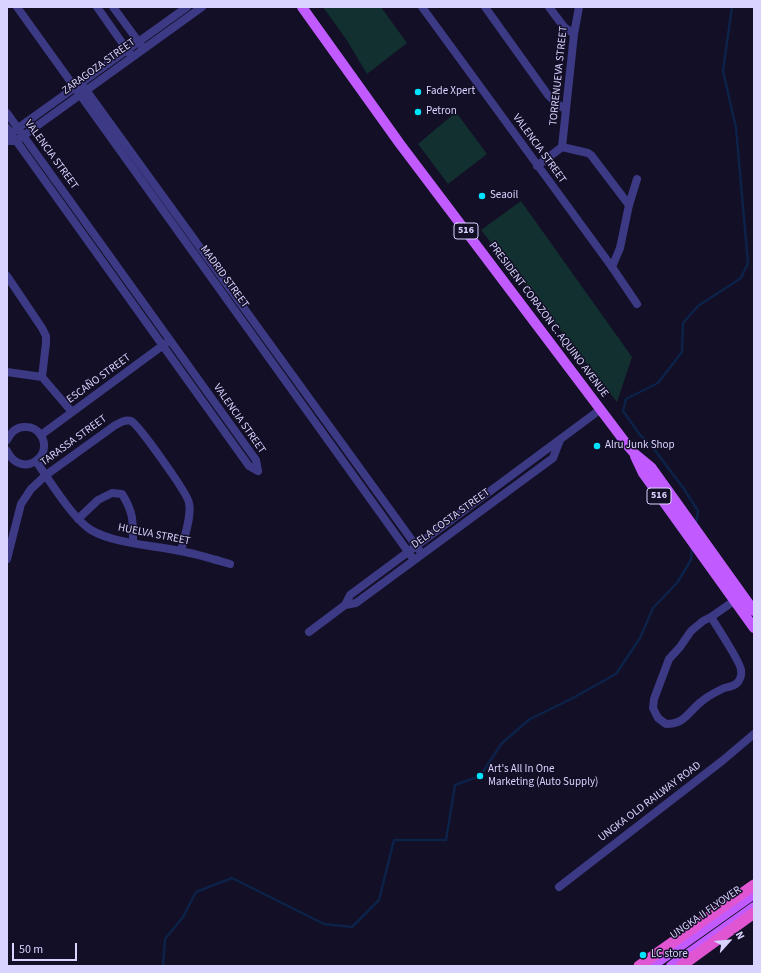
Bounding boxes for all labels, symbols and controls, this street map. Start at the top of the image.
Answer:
street label: TORRENUEVA STREET [547,25,571,127]
street label: ZARAGOZA STREET [60,36,138,98]
place label: Fade Xpert [426,85,475,99]
marker: Fade Xpert [413,87,423,97]
place label: Petron [426,105,457,119]
marker: Petron [413,107,423,117]
street label: VALENCIA STREET [509,112,569,186]
street label: VALENCIA STREET [21,118,81,192]
place label: Seaoil [490,189,518,203]
marker: Seaoil [477,191,487,201]
road number: 516 [454,223,478,239]
street label: PRESIDENT CORAZON C. AQUINO AVENUE [485,240,611,400]
street label: MADRID STREET [197,243,251,311]
street label: ESCAÑO STREET [64,351,134,407]
street label: VALENCIA STREET [210,381,268,457]
street label: TARASSA STREET [38,413,110,469]
place label: Alru Junk Shop [605,439,675,453]
marker: Alru Junk Shop [592,441,602,451]
street label: DELA COSTA STREET [409,486,493,552]
road number: 516 [647,488,671,504]
street label: HUELVA STREET [117,522,191,548]
street label: UNGKA OLD RAILWAY ROAD [596,759,704,845]
place label: Art's All In One Marketing (Auto Supply) [488,763,598,789]
marker: Art's All In One Marketing (Auto Supply) [475,771,485,781]
street label: UNGKA II FLYOVER [668,884,744,942]
north arrow [709,921,749,961]
scale bar [14,935,79,961]
text: 50 m [19,941,43,958]
place label: LC store [651,948,688,962]
marker: LC store [638,950,648,960]

